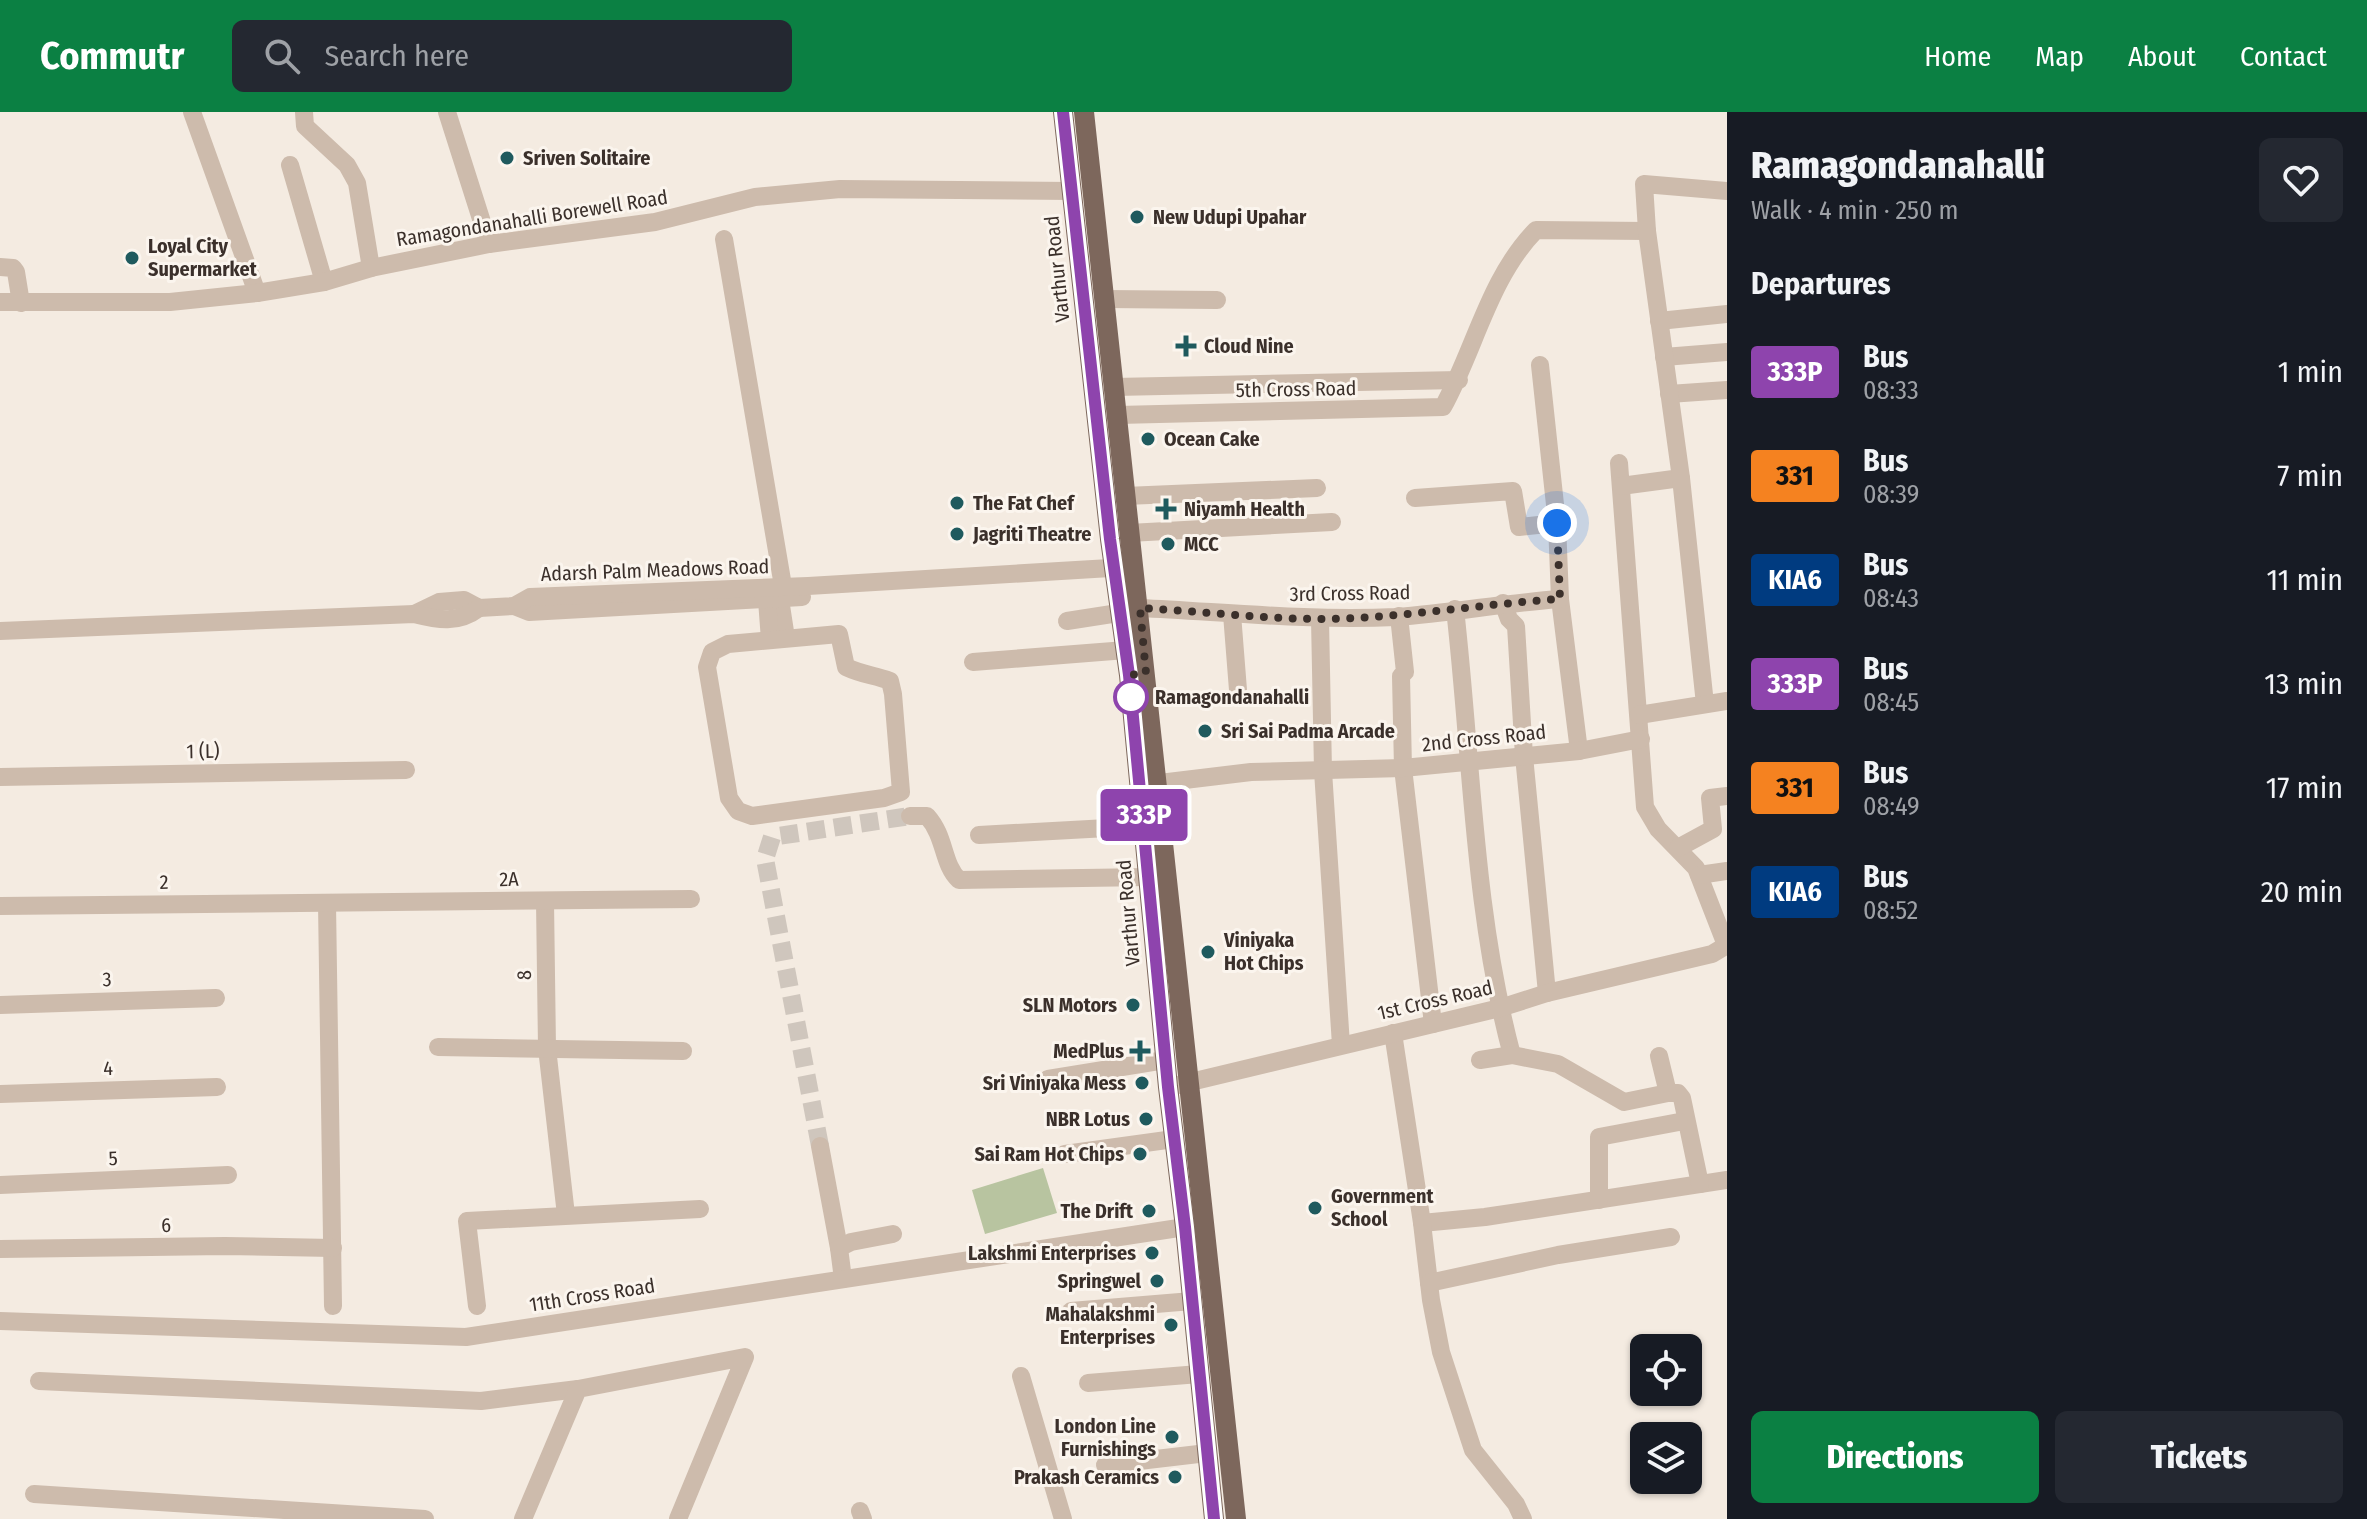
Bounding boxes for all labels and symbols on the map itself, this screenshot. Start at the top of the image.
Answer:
place label: Sriven Solitaire [523,146,650,170]
marker: Sriven Solitaire [498,149,516,167]
street label: Ramagondanahalli Borewell Road [395,185,669,251]
place label: New Udupi Upahar [1153,205,1307,229]
marker: New Udupi Upahar [1128,208,1146,226]
street label: Varthur Road [1039,215,1075,323]
place label: Loyal City Supermarket [148,234,258,281]
marker: Loyal City Supermarket [123,249,141,267]
place label: Cloud Nine [1204,334,1294,358]
marker: Cloud Nine [1175,335,1197,357]
street label: 5th Cross Road [1235,376,1357,402]
place label: Ocean Cake [1164,427,1260,451]
marker: Ocean Cake [1139,430,1157,448]
place label: The Fat Chef [973,491,1075,515]
marker: The Fat Chef [948,494,966,512]
place label: Niyamh Health [1184,497,1305,521]
marker: Niyamh Health [1155,498,1177,520]
your location [1537,503,1577,543]
place label: Jagriti Theatre [972,522,1092,546]
marker: Jagriti Theatre [948,525,966,543]
place label: MCC [1184,532,1219,556]
marker: MCC [1159,535,1177,553]
street label: Adarsh Palm Meadows Road [540,554,770,586]
street label: 3rd Cross Road [1289,580,1411,606]
marker: Ramagondanahalli [1114,680,1148,714]
place label: Ramagondanahalli [1155,685,1309,709]
place label: Sri Sai Padma Arcade [1221,719,1395,743]
street label: 2nd Cross Road [1421,720,1547,756]
marker: Sri Sai Padma Arcade [1196,722,1214,740]
street label: 1 (L) [186,739,220,763]
line badge: 333P [1088,789,1200,841]
street label: Varthur Road [1111,859,1145,967]
street label: 2A [499,867,519,891]
street label: 2 [159,870,169,894]
place label: Viniyaka Hot Chips [1223,928,1304,975]
marker: Viniyaka Hot Chips [1199,943,1217,961]
street label: 3 [102,967,112,991]
street label: 8 [512,970,536,980]
street label: 1st Cross Road [1375,975,1495,1025]
place label: SLN Motors [1023,993,1117,1017]
marker: SLN Motors [1124,996,1142,1014]
place label: MedPlus [1053,1039,1124,1063]
marker: MedPlus [1131,1042,1149,1060]
street label: 4 [103,1056,114,1080]
place label: Sri Viniyaka Mess [983,1071,1126,1095]
marker: Sri Viniyaka Mess [1133,1074,1151,1092]
place label: NBR Lotus [1046,1107,1130,1131]
marker: NBR Lotus [1137,1110,1155,1128]
place label: Sai Ram Hot Chips [974,1142,1124,1166]
marker: Sai Ram Hot Chips [1131,1145,1149,1163]
street label: 5 [108,1146,118,1170]
place label: Government School [1331,1184,1434,1231]
place label: The Drift [1060,1199,1134,1223]
marker: Government School [1306,1199,1324,1217]
marker: The Drift [1140,1202,1158,1220]
street label: 6 [161,1213,171,1237]
place label: Lakshmi Enterprises [968,1241,1136,1265]
marker: Lakshmi Enterprises [1143,1244,1161,1262]
place label: Springwel [1058,1269,1142,1293]
marker: Springwel [1148,1272,1166,1290]
street label: 11th Cross Road [527,1273,657,1317]
place label: Mahalakshmi Enterprises [1045,1302,1155,1349]
marker: Mahalakshmi Enterprises [1162,1316,1180,1334]
place label: London Line Furnishings [1055,1414,1156,1461]
marker: London Line Furnishings [1163,1428,1181,1446]
place label: Prakash Ceramics [1014,1465,1159,1489]
marker: Prakash Ceramics [1166,1468,1184,1486]

